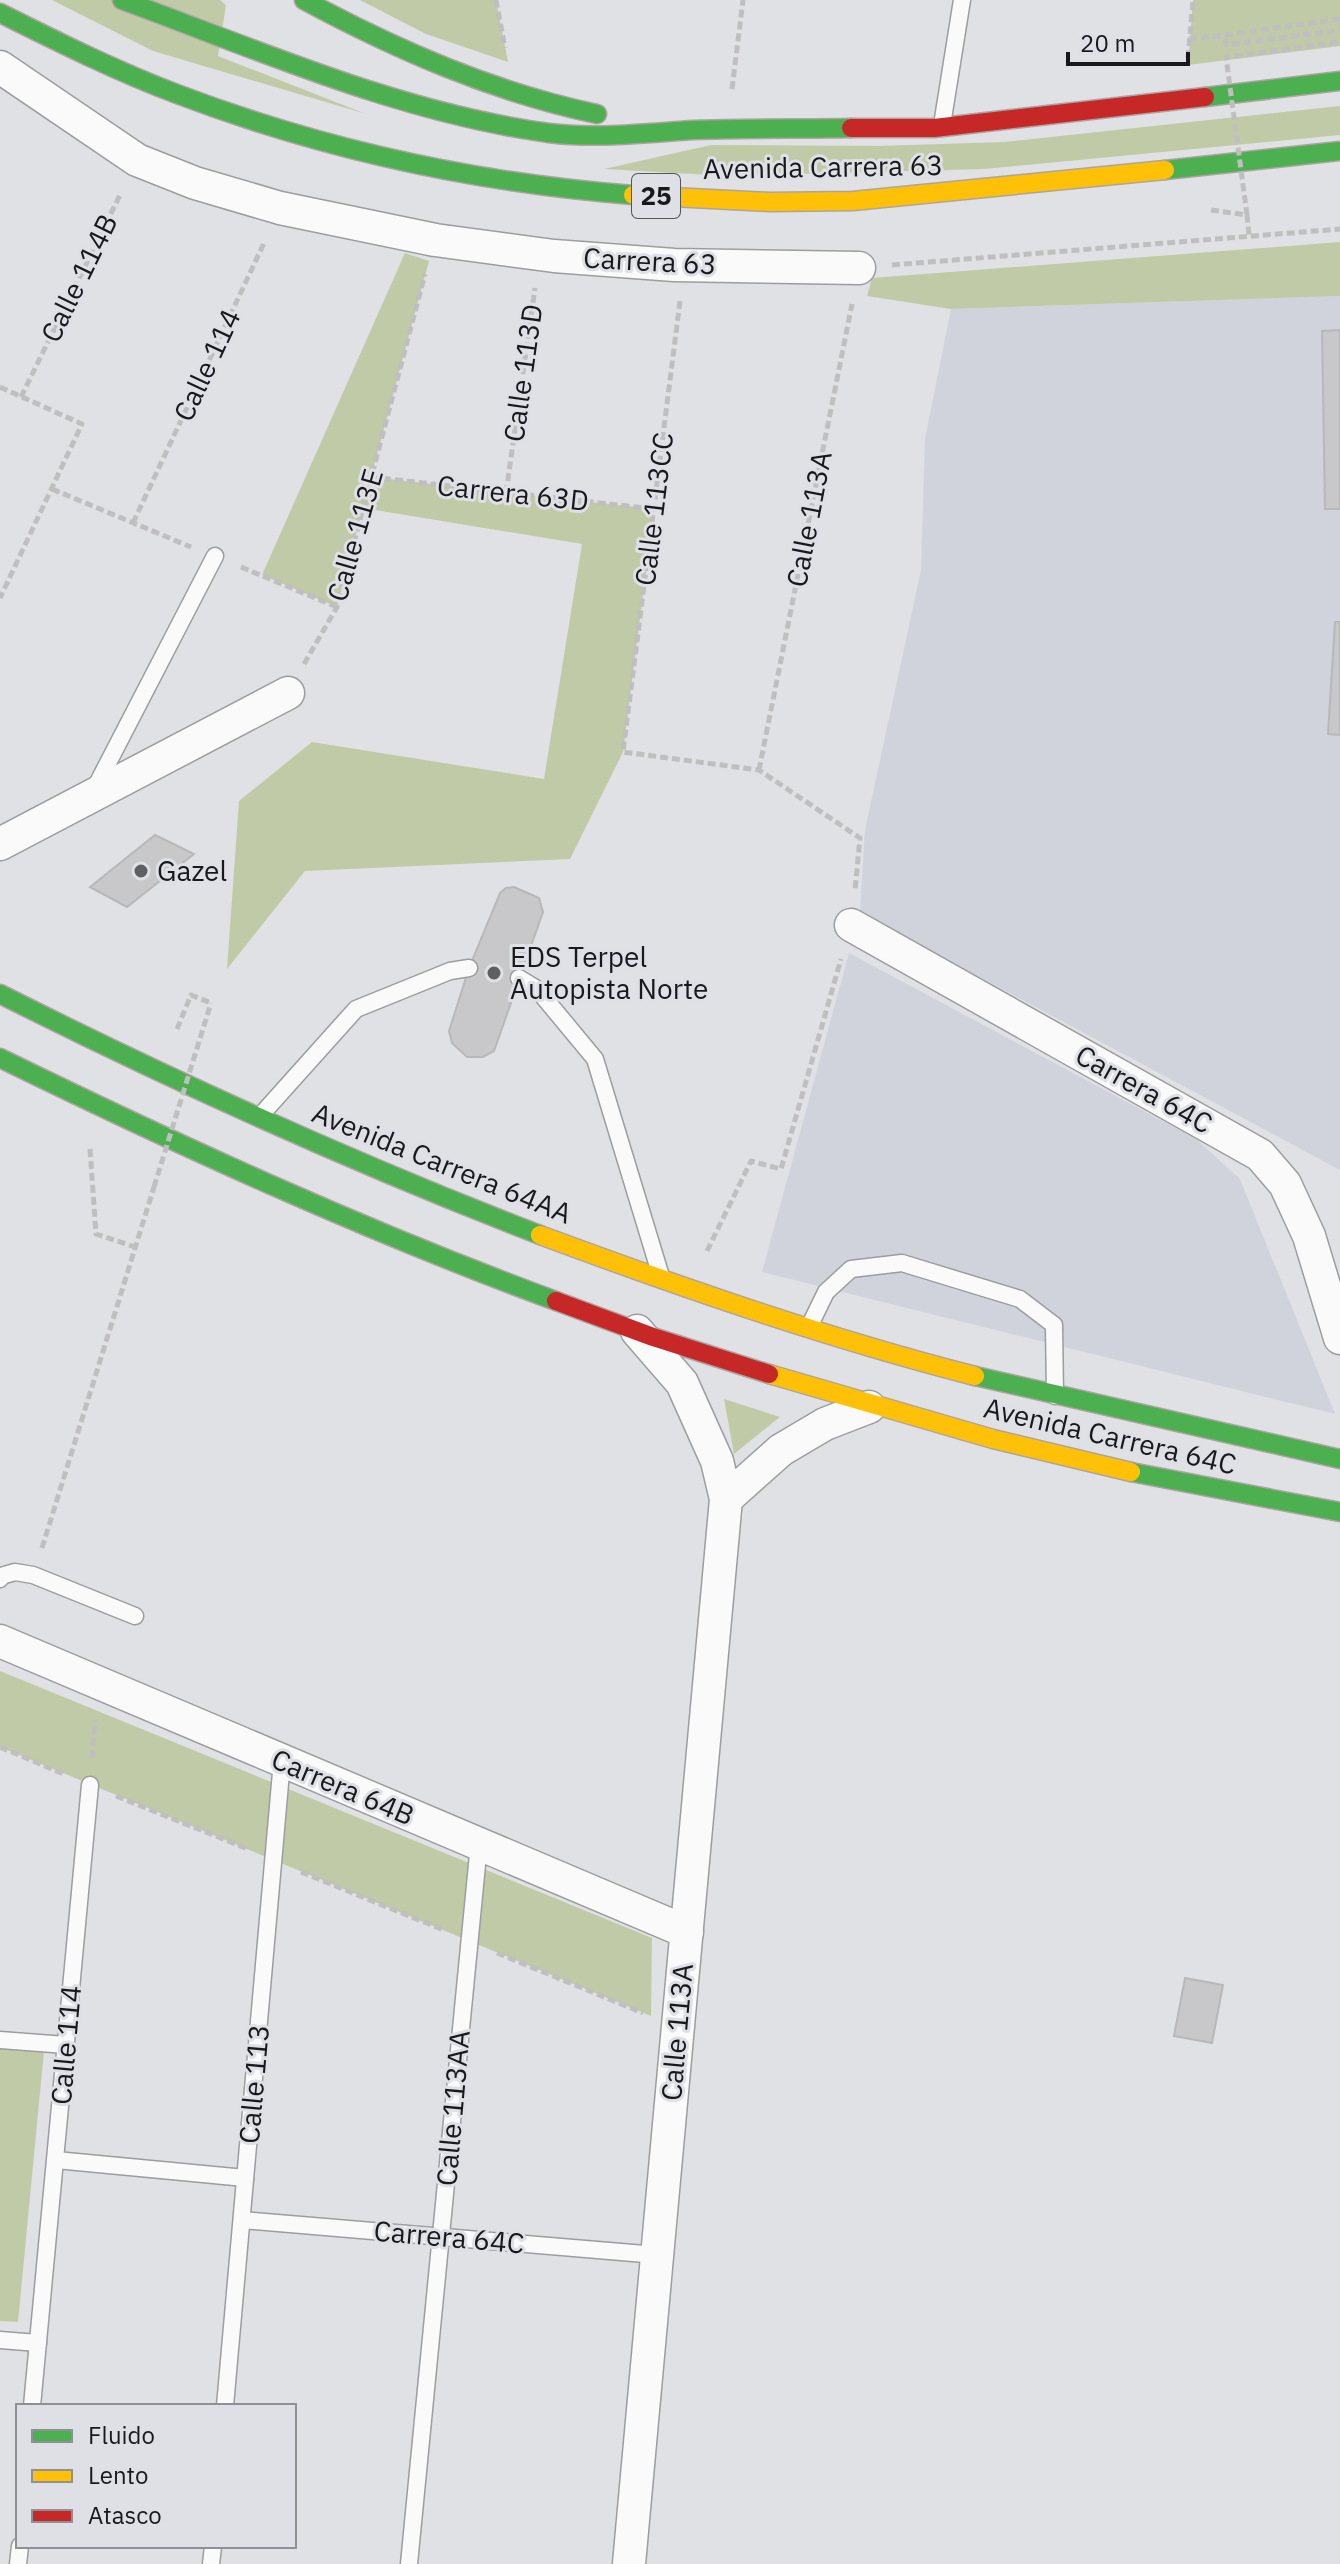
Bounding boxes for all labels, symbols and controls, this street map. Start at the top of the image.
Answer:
scale bar [1068,16,1188,66]
text: 20 m [1080,27,1135,59]
street label: Avenida Carrera 63 [702,146,944,187]
road number: 25 [632,174,680,218]
street label: Calle 114B [32,208,125,348]
street label: Carrera 63 [582,239,718,282]
street label: Calle 113D [495,302,550,444]
street label: Calle 114 [164,303,249,427]
street label: Calle 113CC [626,430,681,588]
street label: Calle 113A [777,448,840,590]
street label: Calle 113E [318,464,391,605]
street label: Carrera 63D [435,466,591,519]
place label: Gazel [157,852,227,889]
marker: Gazel [132,862,150,880]
place label: EDS Terpel Autopista Norte [510,938,708,1007]
marker: EDS Terpel Autopista Norte [485,964,503,982]
street label: Carrera 64C [1069,1036,1219,1141]
street label: Avenida Carrera 64AA [307,1094,577,1232]
street label: Avenida Carrera 64C [980,1388,1240,1483]
street label: Carrera 64B [266,1740,420,1833]
street label: Calle 113A [652,1962,701,2102]
street label: Calle 114 [42,1984,89,2106]
street label: Calle 113 [230,2023,277,2145]
street label: Calle 113AA [427,2029,478,2187]
street label: Carrera 64C [372,2211,526,2262]
legend [16,2404,296,2548]
text: Fluido [88,2419,155,2451]
text: Lento [88,2459,148,2491]
text: Atasco [88,2499,162,2531]

